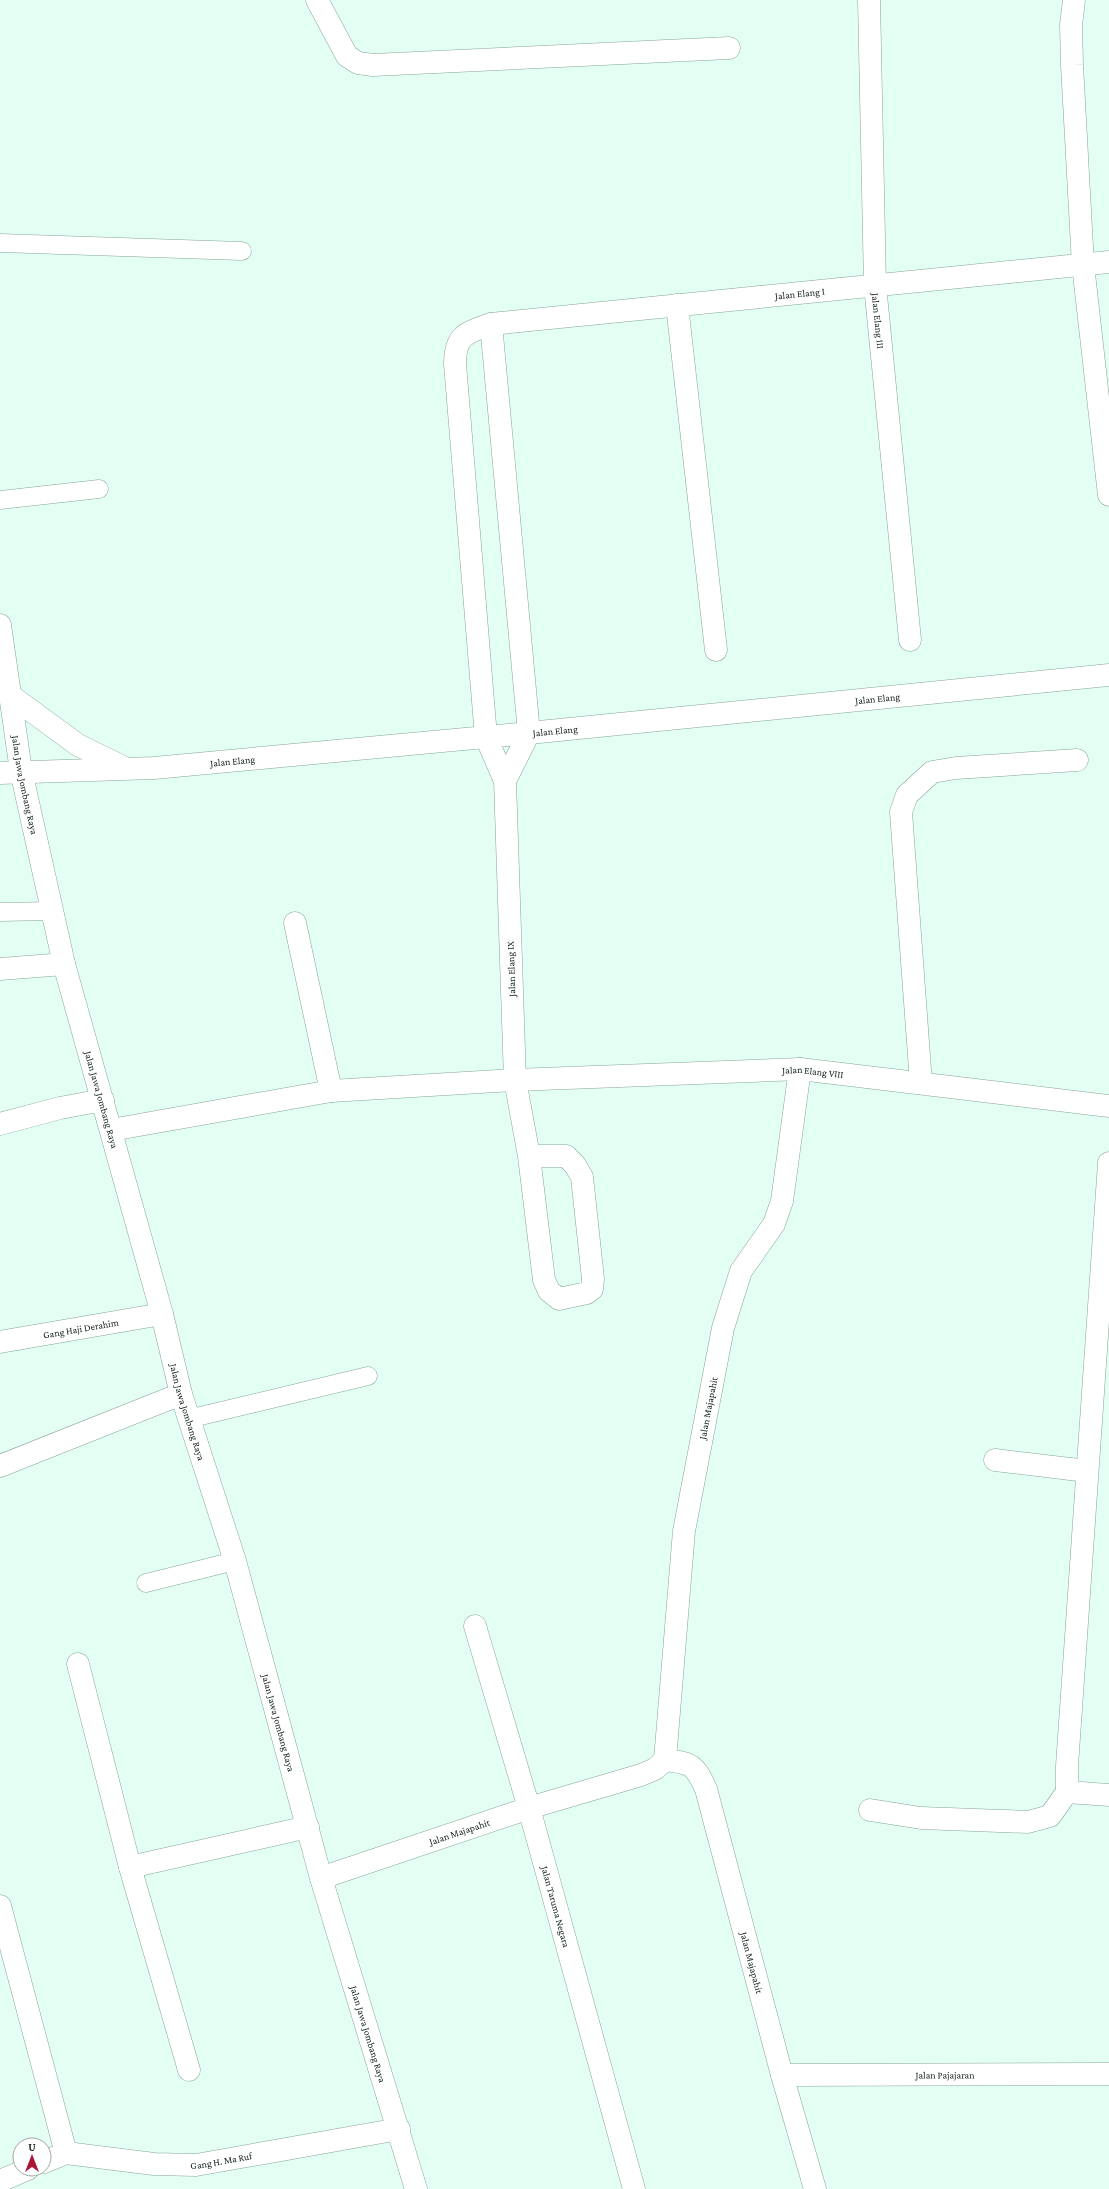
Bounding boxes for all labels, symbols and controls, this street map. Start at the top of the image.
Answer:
street label: Jalan Elang I [773,285,825,301]
street label: Jalan Elang III [870,291,887,349]
street label: Jalan Elang [854,690,901,706]
street label: Jalan Elang [531,723,578,738]
street label: Jalan Jawa Jombang Raya [10,734,41,836]
street label: Jalan Elang [209,753,256,768]
street label: Jalan Elang IX [505,941,518,998]
street label: Jalan Jawa Jombang Raya [83,1049,121,1150]
street label: Jalan Elang VIII [781,1063,844,1080]
street label: Gang Haji Derahim [42,1316,119,1340]
street label: Jalan Jawa Jombang Raya [168,1361,208,1462]
street label: Jalan Majapahit [696,1375,719,1441]
street label: Jalan Jawa Jombang Raya [260,1672,297,1773]
street label: Jalan Majapahit [427,1816,492,1847]
street label: Jalan Taruma Negara [539,1864,573,1949]
street label: Jalan Majapahit [738,1930,766,1995]
street label: Jalan Jawa Jombang Raya [348,1983,389,2084]
street label: Jalan Pajajaran [914,2069,975,2081]
north arrow [12,2137,52,2177]
text: U [28,2141,36,2153]
street label: Gang H. Ma Ruf [190,2150,254,2171]

